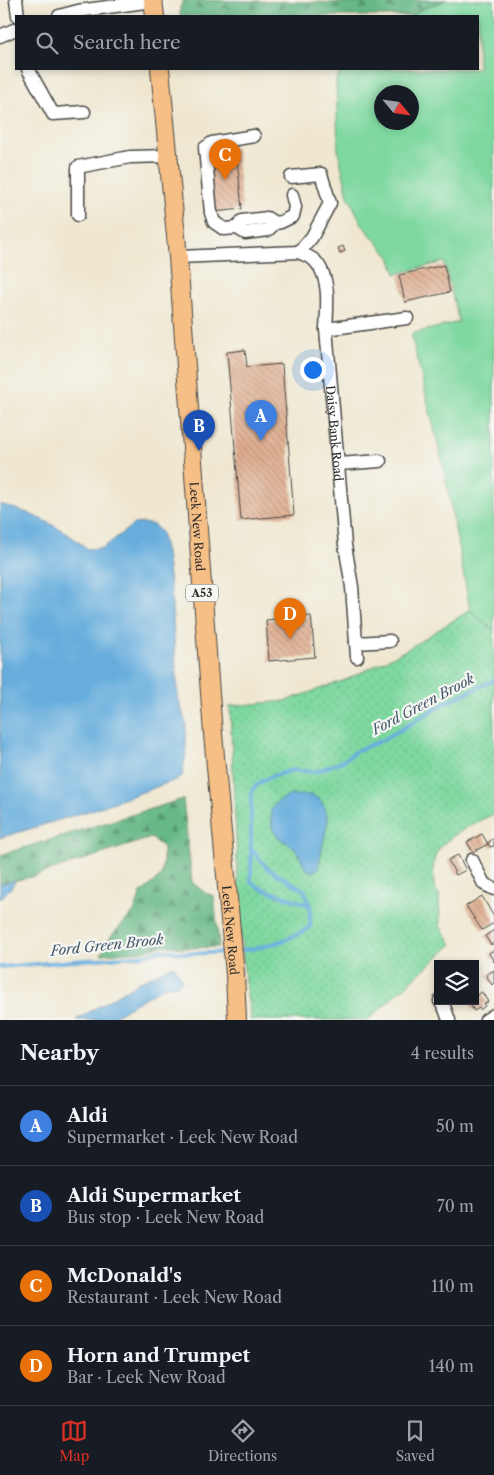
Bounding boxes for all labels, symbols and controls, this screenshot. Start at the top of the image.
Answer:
search box [15,15,479,70]
icon: search [33,29,61,57]
text: Search here [73,31,181,54]
north arrow [374,85,419,130]
pin: C [209,139,241,180]
your location [300,357,326,383]
street label: Daisy Bank Road [323,385,347,482]
pin: A [245,400,277,441]
pin: B [183,410,215,451]
street label: Leek New Road [187,481,209,572]
road number: A53 [186,584,218,602]
pin: D [274,598,306,639]
water label: Ford Green Brook [368,669,478,739]
street label: Leek New Road [219,885,243,976]
water label: Ford Green Brook [49,930,165,960]
map controls [434,960,479,1005]
button: layers [434,960,479,1005]
text: Nearby [20,1040,99,1065]
text: 4 results [411,1043,474,1063]
text: Aldi [67,1104,108,1127]
text: A [30,1116,42,1136]
text: 50 m [436,1116,474,1136]
text: Supermarket · Leek New Road [67,1127,298,1147]
text: Aldi Supermarket [67,1184,241,1207]
text: B [30,1196,42,1216]
text: 70 m [437,1196,474,1216]
text: Bus stop · Leek New Road [67,1207,264,1227]
text: McDonald's [67,1264,182,1287]
text: C [30,1276,42,1296]
text: 110 m [431,1276,474,1296]
text: Restaurant · Leek New Road [67,1287,282,1307]
text: Horn and Trumpet [67,1344,250,1367]
text: D [29,1356,43,1376]
text: 140 m [429,1356,474,1376]
text: Bar · Leek New Road [67,1367,226,1387]
tab: Map [59,1417,89,1465]
tab: Directions [208,1417,277,1465]
tab: Saved [396,1417,435,1465]

